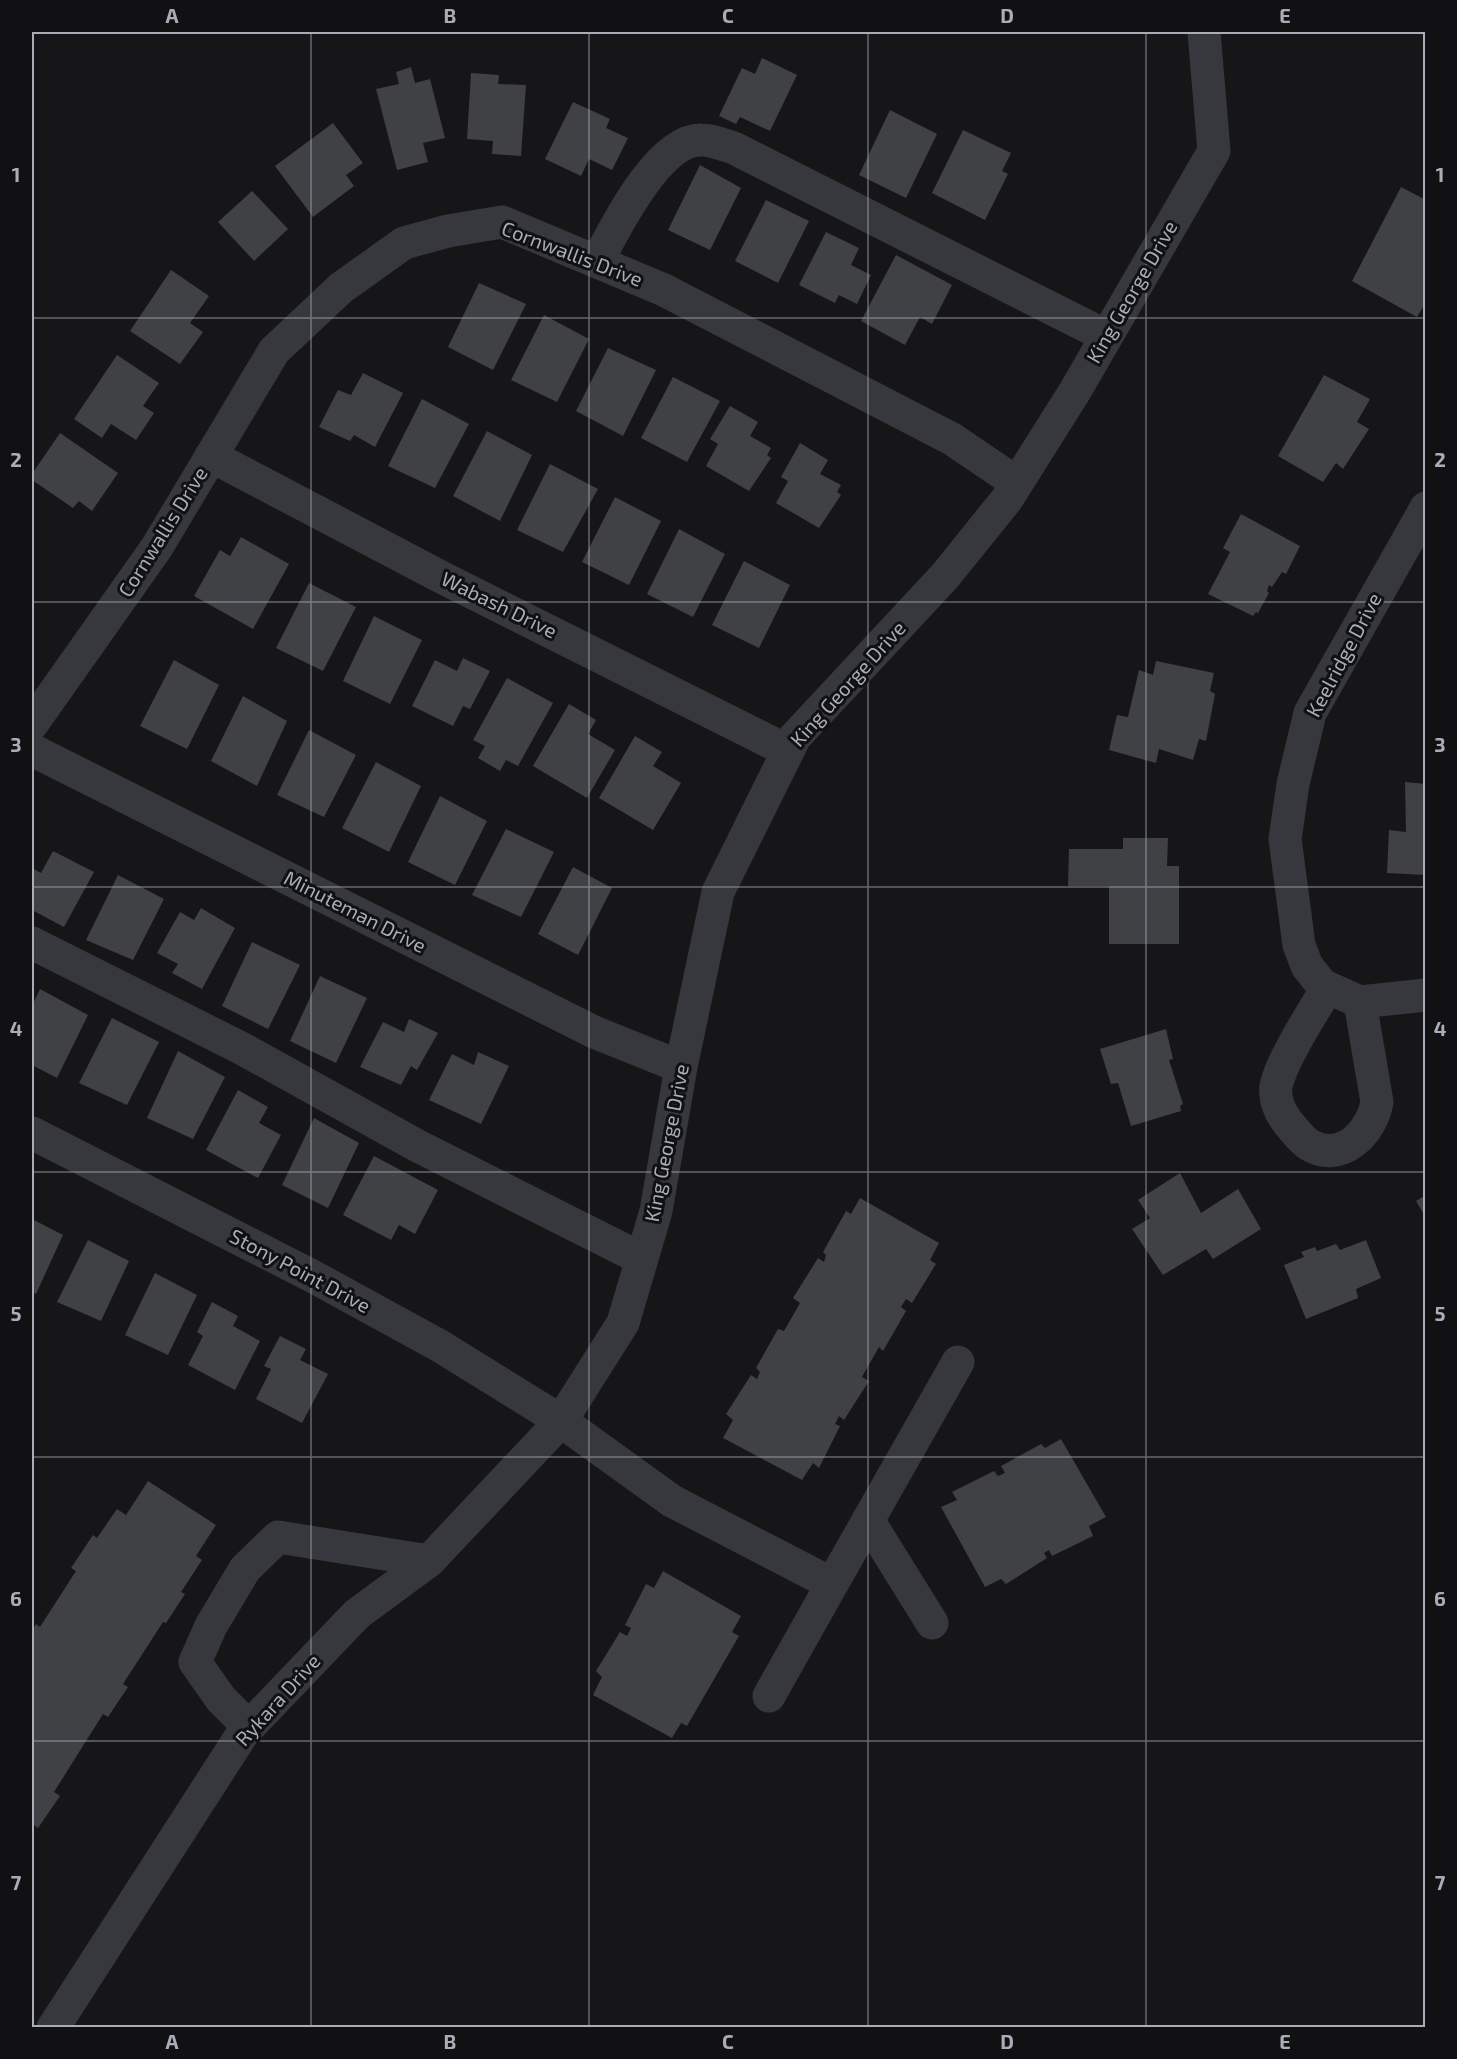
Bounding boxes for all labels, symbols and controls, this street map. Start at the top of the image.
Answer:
text: A [165,3,179,27]
text: B [444,3,456,27]
text: C [722,3,734,27]
text: D [1000,3,1014,27]
text: E [1279,3,1291,27]
text: 1 [12,162,20,186]
text: 1 [1436,162,1444,186]
street label: Cornwallis Drive [499,215,646,291]
street label: King George Drive [1081,216,1182,367]
text: 2 [10,447,22,471]
text: 2 [1434,447,1446,471]
street label: Cornwallis Drive [113,462,212,601]
street label: Wabash Drive [438,566,561,642]
street label: Keelridge Drive [1300,588,1386,721]
street label: King George Drive [785,616,910,751]
text: 3 [10,732,22,756]
text: 3 [1434,732,1446,756]
street label: Minuteman Drive [281,865,430,957]
text: 4 [10,1016,23,1040]
text: 4 [1434,1016,1447,1040]
street label: King George Drive [639,1062,693,1224]
street label: Stony Point Drive [226,1223,375,1317]
text: 5 [10,1301,22,1325]
text: 5 [1434,1301,1446,1325]
text: 6 [10,1586,22,1610]
text: 6 [1434,1586,1446,1610]
street label: Rykara Drive [230,1649,325,1750]
text: 7 [11,1870,22,1894]
text: 7 [1435,1870,1446,1894]
text: A [165,2029,179,2053]
text: B [444,2029,456,2053]
text: C [722,2029,734,2053]
text: D [1000,2029,1014,2053]
text: E [1279,2029,1291,2053]

